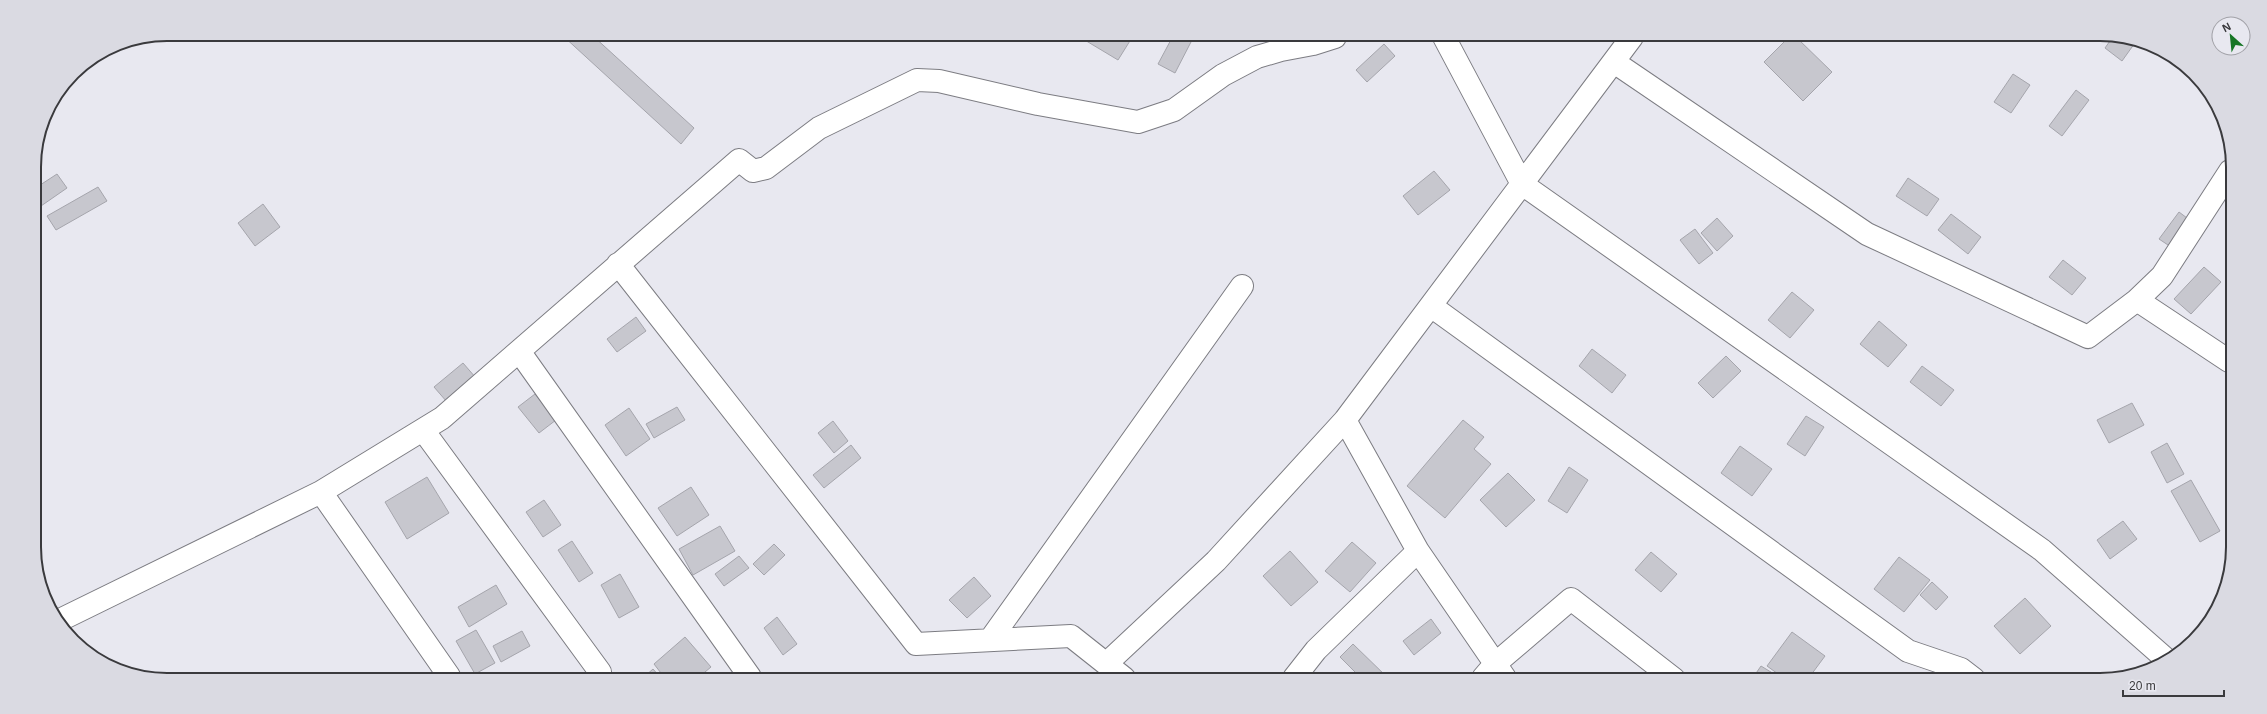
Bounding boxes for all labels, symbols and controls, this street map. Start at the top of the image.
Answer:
north arrow [2211,16,2251,56]
text: N [2220,20,2233,34]
scale bar [2123,672,2224,698]
text: 20 m [2129,679,2156,693]

